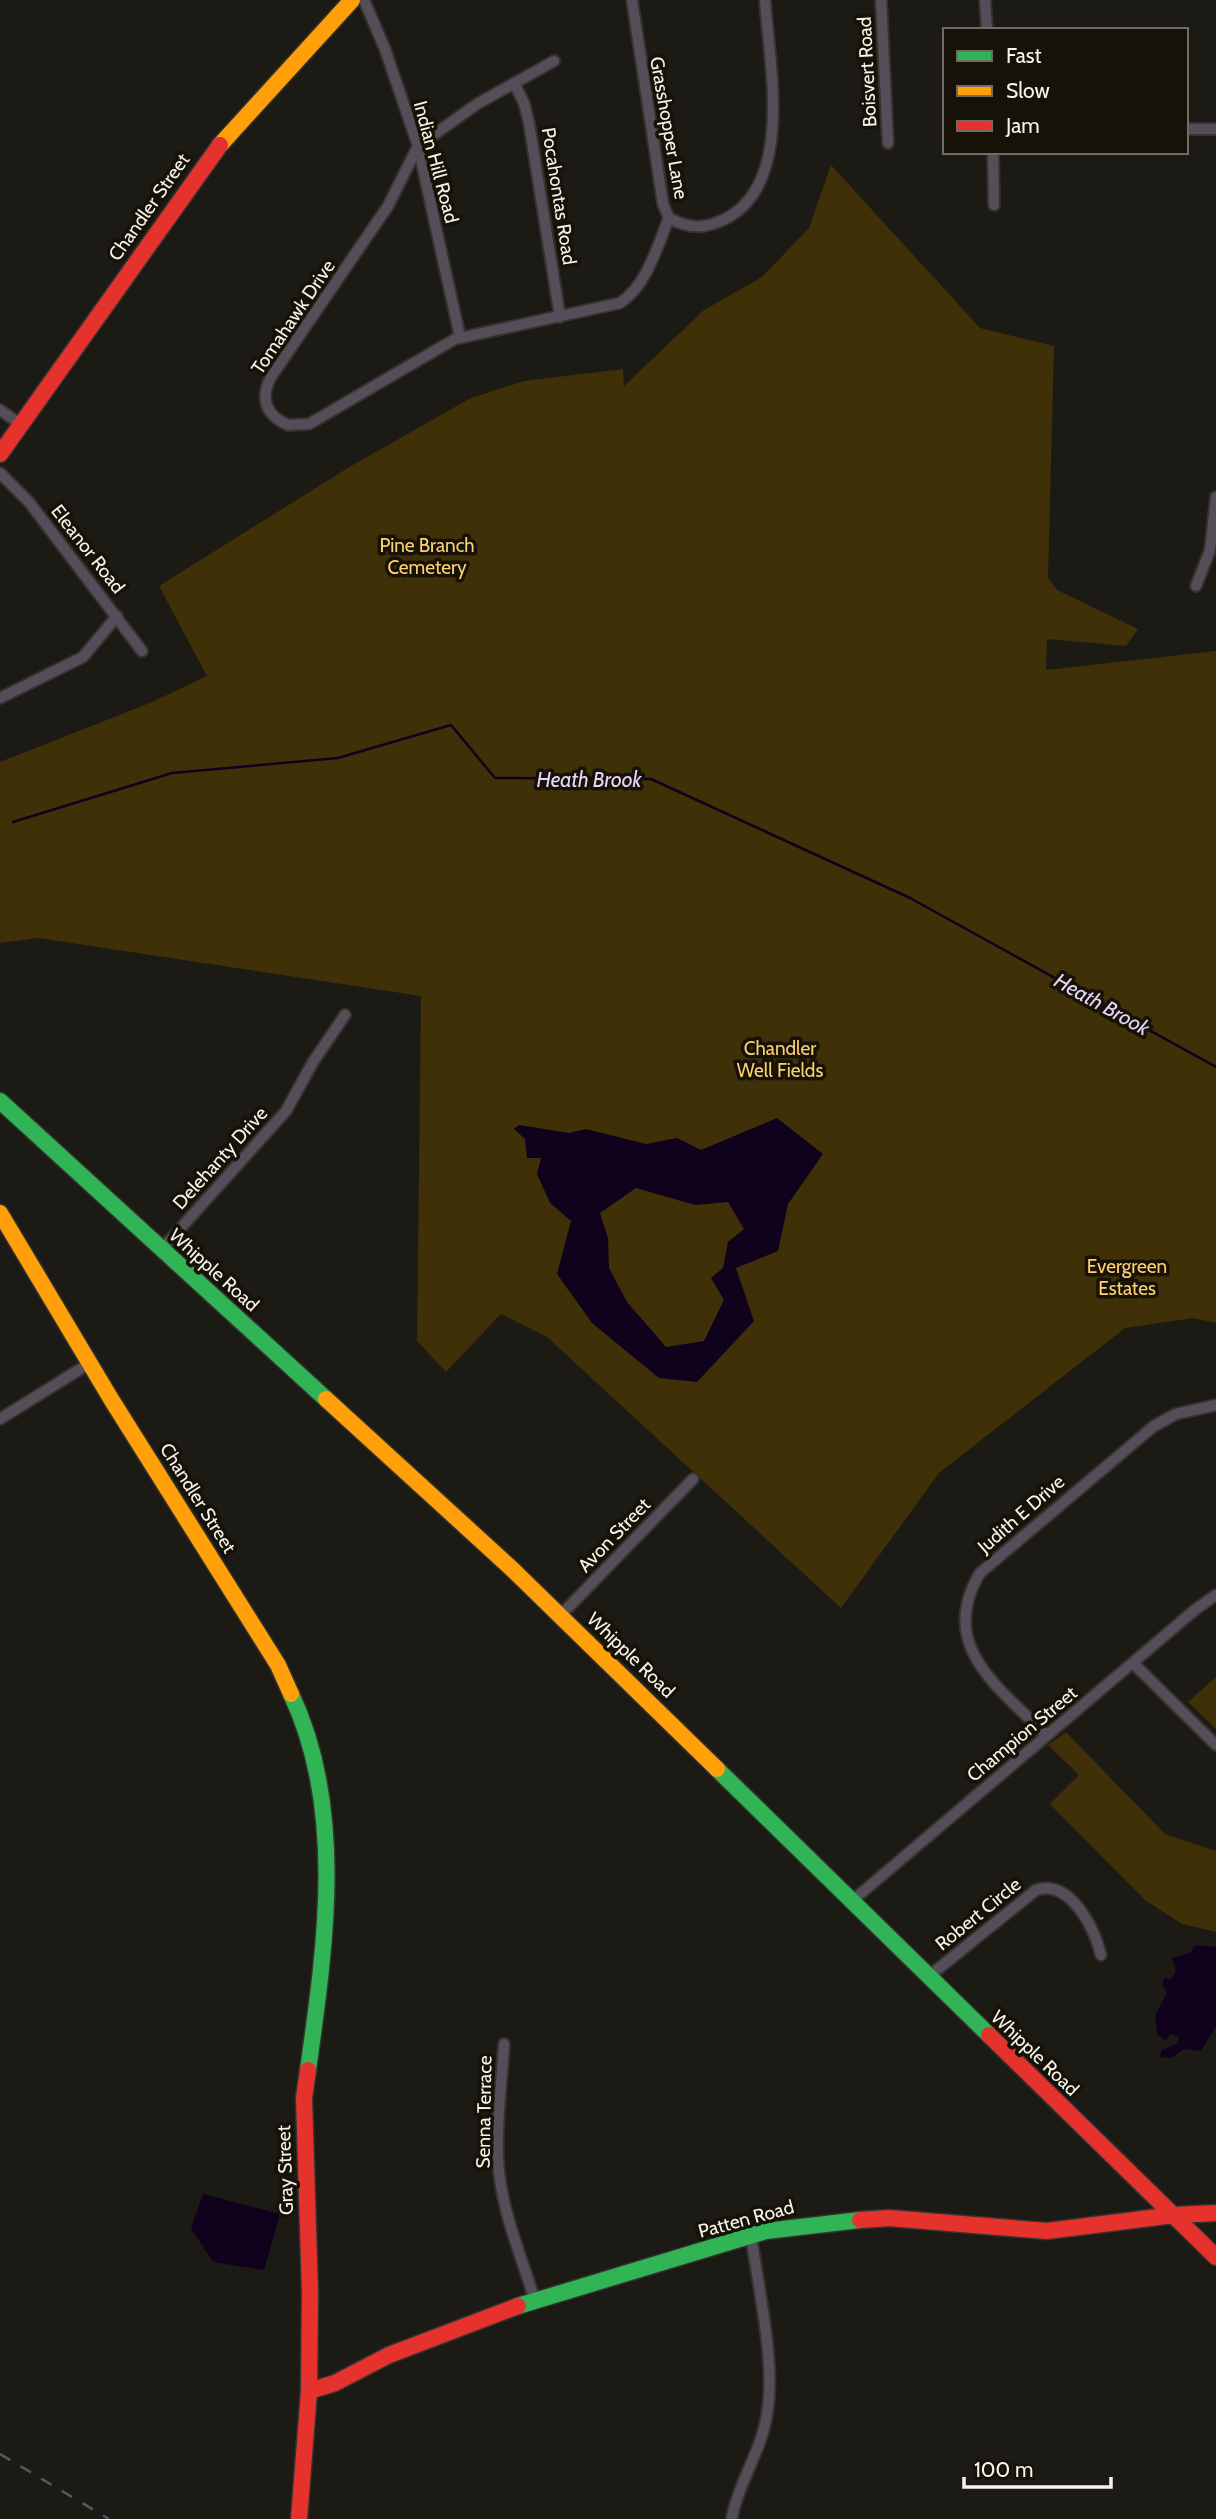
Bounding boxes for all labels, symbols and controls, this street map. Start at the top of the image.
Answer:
street label: Boisvert Road [853,16,881,128]
legend [943,28,1188,154]
text: Fast [1006,43,1042,68]
street label: Grasshopper Lane [645,55,693,201]
text: Slow [1006,78,1050,103]
street label: Indian Hill Road [409,98,463,226]
text: Jam [1005,113,1040,138]
street label: Pocahontas Road [537,126,581,266]
street label: Chandler Street [104,149,195,265]
street label: Tomahawk Drive [246,255,340,379]
street label: Eleanor Road [46,500,130,598]
park label: Pine Branch Cemetery [379,534,475,579]
water label: Heath Brook [537,767,642,792]
water label: Heath Brook [1050,968,1155,1041]
park label: Chandler Well Fields [737,1037,823,1082]
street label: Delehanty Drive [168,1102,272,1214]
street label: Whipple Road [164,1224,264,1316]
park label: Evergreen Estates [1087,1255,1167,1300]
street label: Chandler Street [155,1439,241,1558]
street label: Judith E Drive [972,1470,1069,1559]
street label: Avon Street [573,1493,655,1577]
street label: Whipple Road [582,1607,680,1703]
street label: Champion Street [962,1681,1082,1787]
street label: Robert Circle [931,1872,1026,1955]
street label: Whipple Road [986,2005,1084,2101]
street label: Senna Terrace [472,2055,496,2169]
street label: Gray Street [272,2124,298,2215]
street label: Patten Road [696,2195,796,2243]
scale bar [964,2446,1111,2490]
text: 100 m [974,2457,1033,2482]

